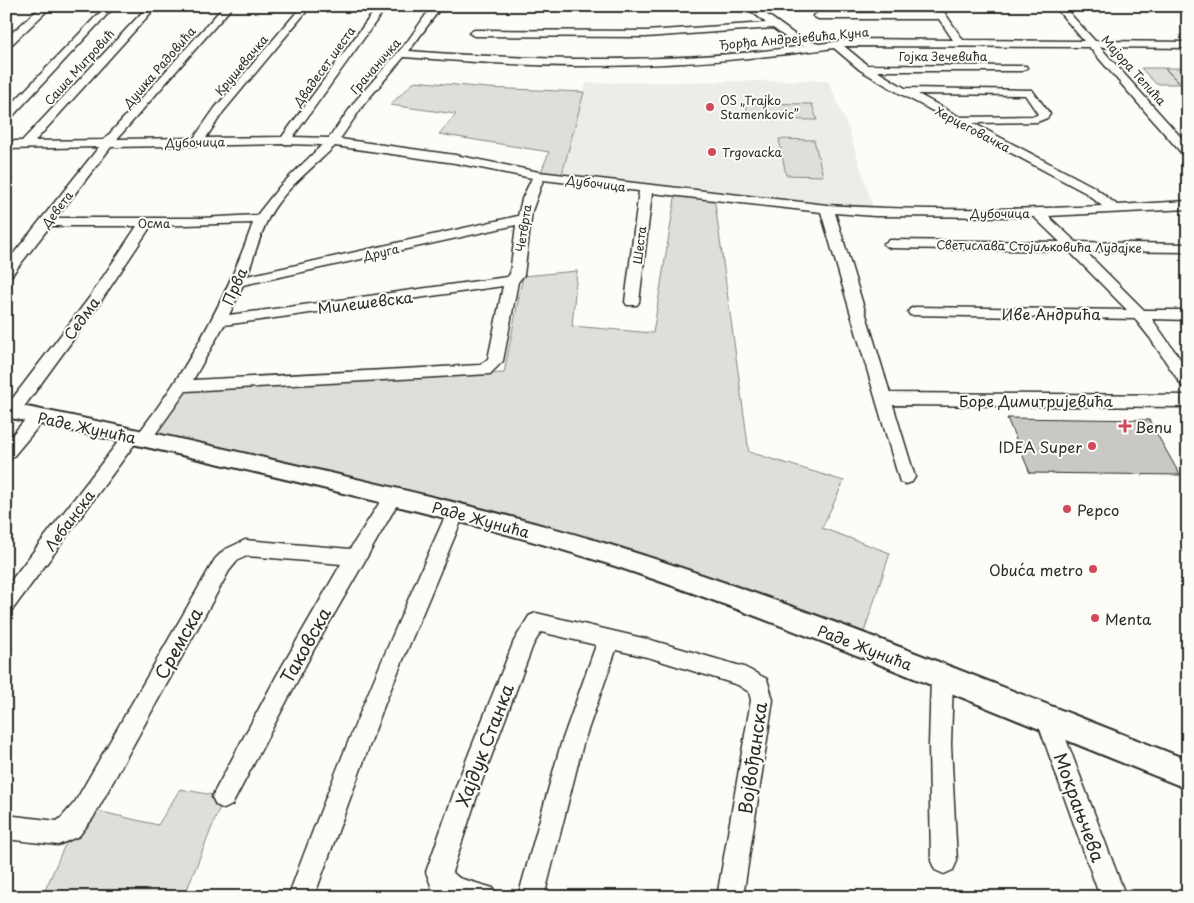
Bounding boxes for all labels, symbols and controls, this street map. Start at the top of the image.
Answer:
street label: Душка Радовића [118,22,200,112]
street label: Двадесет шеста [288,22,360,111]
street label: Ђорђа Андрејевића Куна [718,22,870,54]
street label: Саша Митровић [40,25,118,109]
street label: Крушевачка [210,30,272,99]
street label: Мајора Тепића [1098,31,1171,109]
street label: Грачаничка [346,34,405,98]
street label: Гојка Зечевића [899,47,988,65]
place label: OS „Trajko Stamenkovic” [720,91,799,123]
marker: OS „Trajko Stamenkovic” [704,101,716,113]
street label: Херцеговачка [932,102,1014,157]
street label: Дубочица [164,132,225,152]
place label: Trgovacka [722,143,783,161]
marker: Trgovacka [706,146,718,158]
street label: Дубочица [564,170,627,196]
street label: Девета [36,186,77,232]
street label: Четврта [510,202,536,253]
street label: Дубочица [969,204,1030,222]
street label: Осма [138,214,171,232]
street label: Шеста [628,224,650,265]
street label: Светислава Стојиљковића Лудајке [936,235,1142,257]
street label: Друга [360,239,401,265]
street label: Прва [216,263,253,308]
street label: Милешевска [316,285,415,319]
street label: Седма [57,291,105,344]
street label: Иве Андрића [1001,302,1101,325]
street label: Боре Димитријевића [959,389,1114,412]
street label: Раде Жунића [36,405,139,449]
place label: Benu [1135,415,1172,438]
marker: Benu [1119,420,1131,432]
place label: IDEA Super [998,435,1082,458]
marker: IDEA Super [1086,440,1098,452]
street label: Лебанска [38,484,100,555]
street label: Раде Жунића [430,495,533,543]
place label: Pepco [1077,498,1119,521]
marker: Pepco [1061,503,1073,515]
place label: Obuća metro [989,558,1083,581]
marker: Obuća metro [1087,563,1099,575]
street label: Таковска [273,601,337,688]
street label: Сремска [147,602,209,684]
place label: Menta [1105,607,1152,630]
marker: Menta [1089,612,1101,624]
street label: Раде Жунића [814,618,916,676]
street label: Хајдук Станка [448,679,520,810]
street label: Војвођанска [731,699,773,816]
street label: Мокрањчева [1048,749,1113,866]

